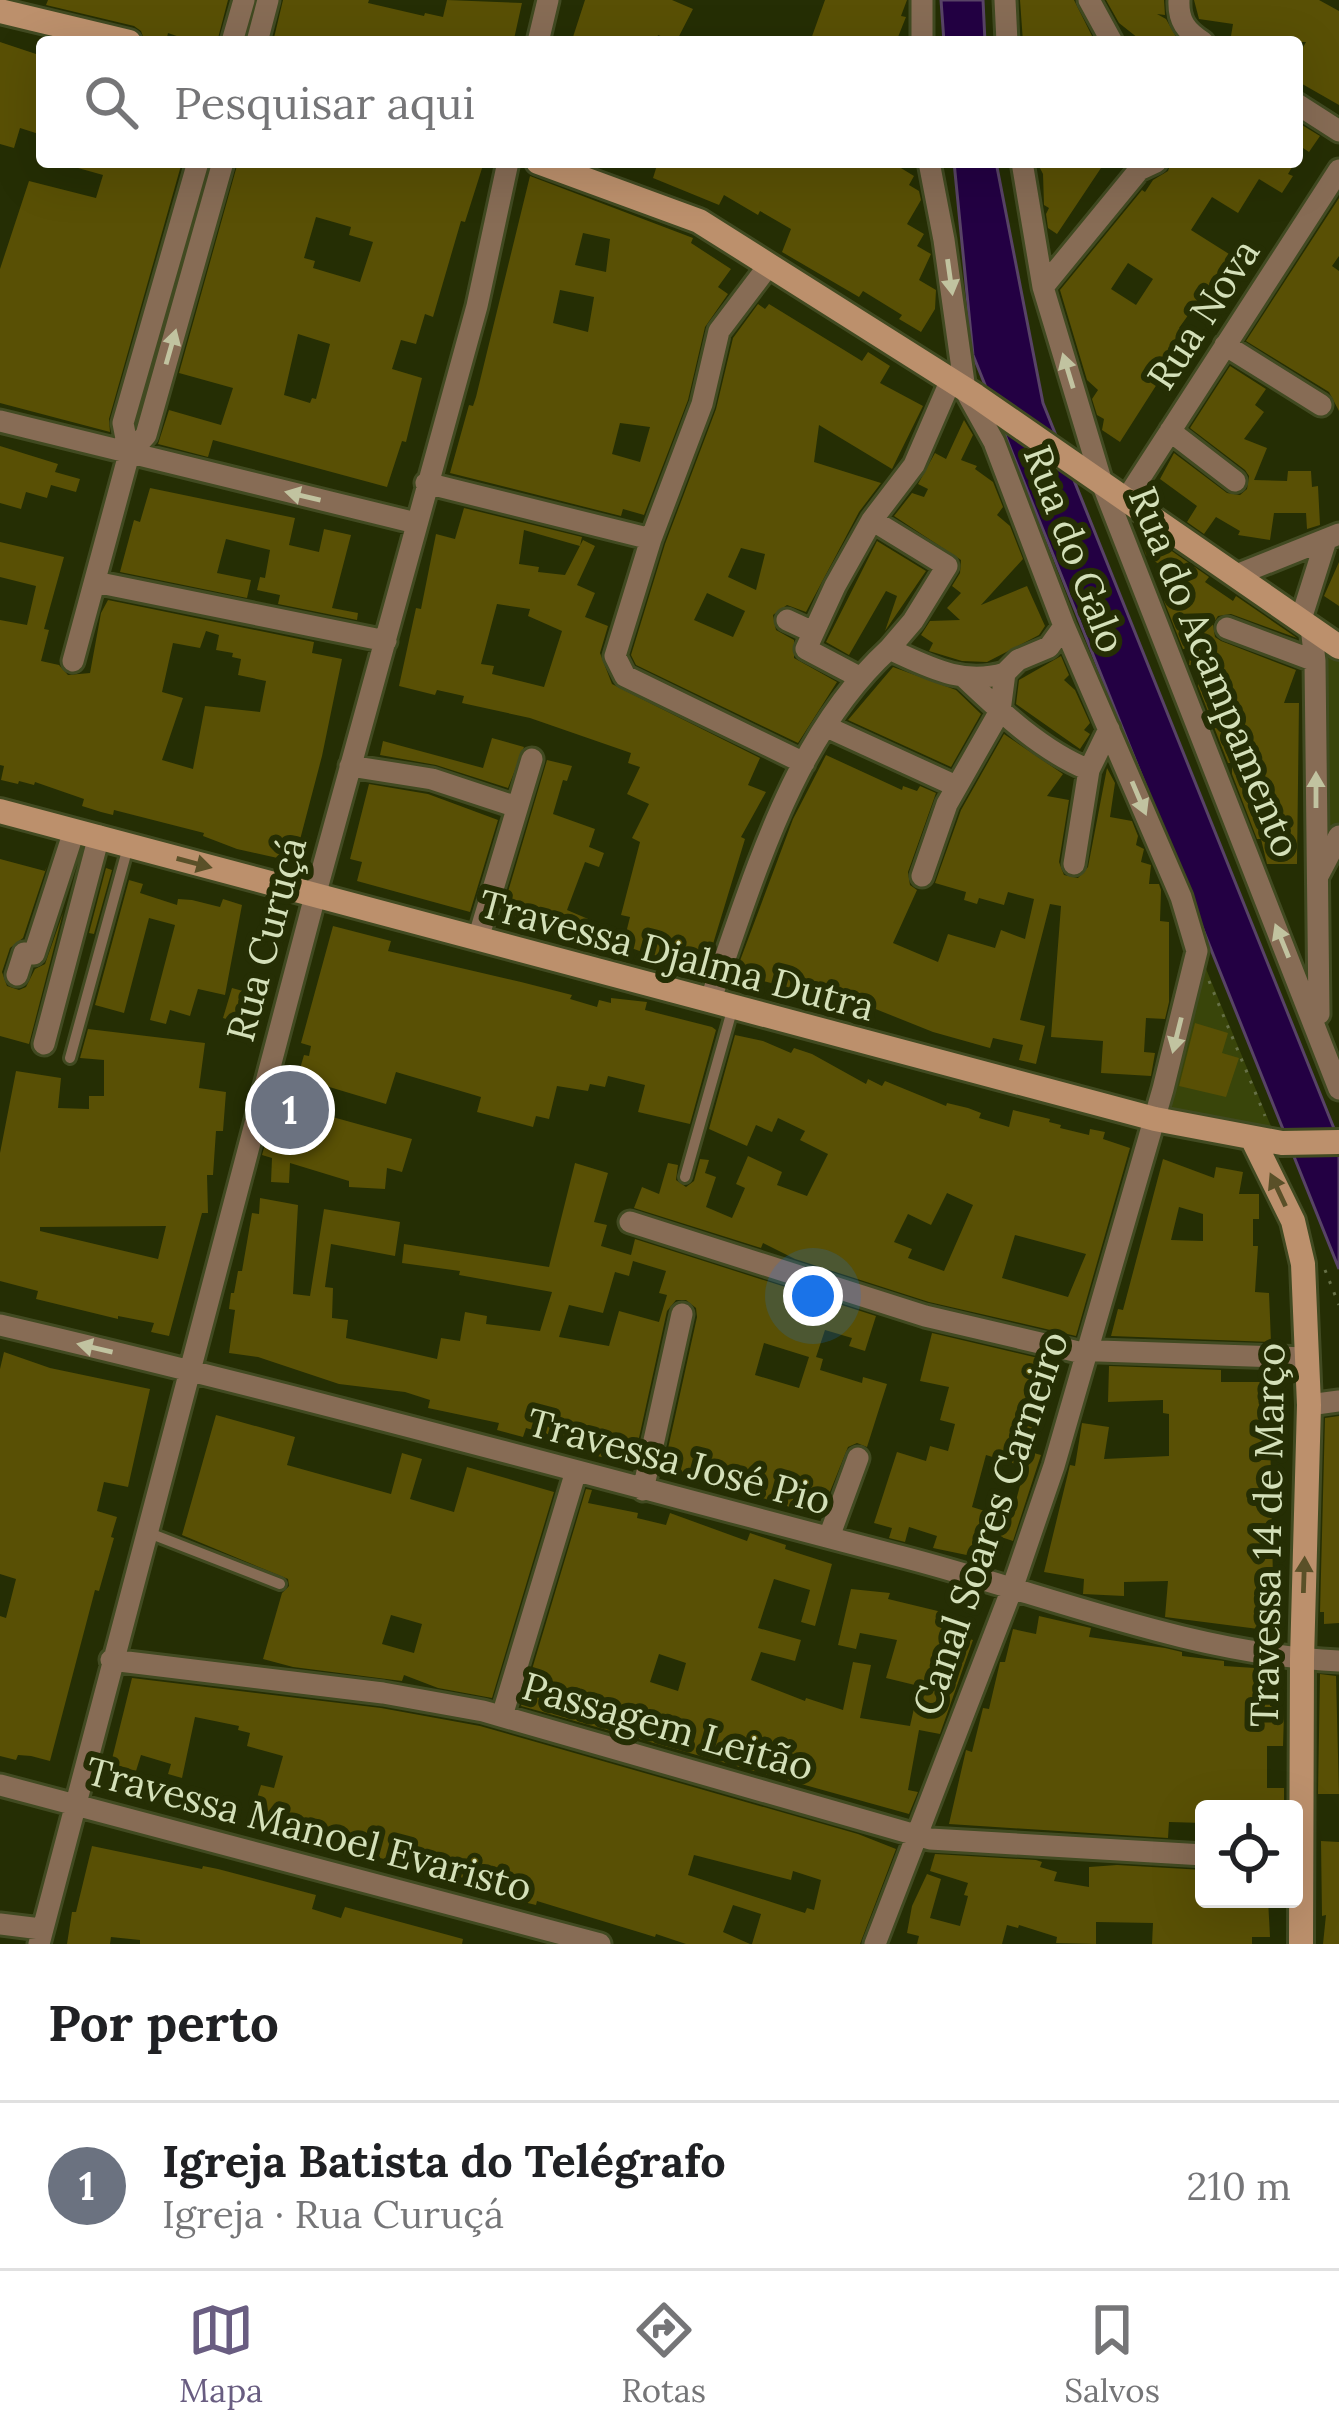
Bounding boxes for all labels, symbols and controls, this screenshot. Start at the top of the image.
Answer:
search box [36,36,1303,168]
icon: search [78,69,144,135]
text: Pesquisar aqui [174,74,475,131]
street label: Rua Nova [1136,229,1270,399]
one-way arrow [941,259,960,296]
one-way arrow [163,329,181,365]
one-way arrow [1058,352,1076,388]
street label: Rua do Galo [1013,438,1137,660]
street label: Rua do Acampamento [1118,479,1312,865]
one-way arrow [283,485,321,504]
one-way arrow [1306,770,1325,808]
one-way arrow [1129,781,1149,816]
street label: Rua Curuçá [215,831,317,1047]
one-way arrow [176,854,213,873]
street label: Travessa Djalma Dutra [474,878,880,1032]
one-way arrow [1272,922,1291,958]
one-way arrow [1167,1017,1186,1054]
pin: 1 [251,1065,329,1155]
one-way arrow [1268,1172,1288,1207]
your location [783,1266,843,1326]
street label: Canal Soares Carneiro [901,1325,1079,1721]
one-way arrow [76,1337,113,1356]
street label: Travessa 14 de Março [1239,1343,1295,1727]
street label: Travessa José Pio [522,1397,836,1525]
one-way arrow [1295,1555,1314,1593]
street label: Passagem Leitão [517,1661,819,1791]
street label: Travessa Manoel Evaristo [81,1745,537,1913]
map controls [1195,1800,1303,1908]
button: locate [1195,1800,1303,1908]
text: Por perto [48,1990,279,2055]
text: Igreja Batista do Telégrafo [162,2132,726,2189]
text: 1 [79,2161,95,2211]
text: 210 m [1187,2161,1291,2211]
text: Igreja · Rua Curuçá [162,2189,504,2239]
tab: Mapa [179,2297,263,2411]
tab: Rotas [621,2297,706,2411]
tab: Salvos [1064,2297,1160,2411]

